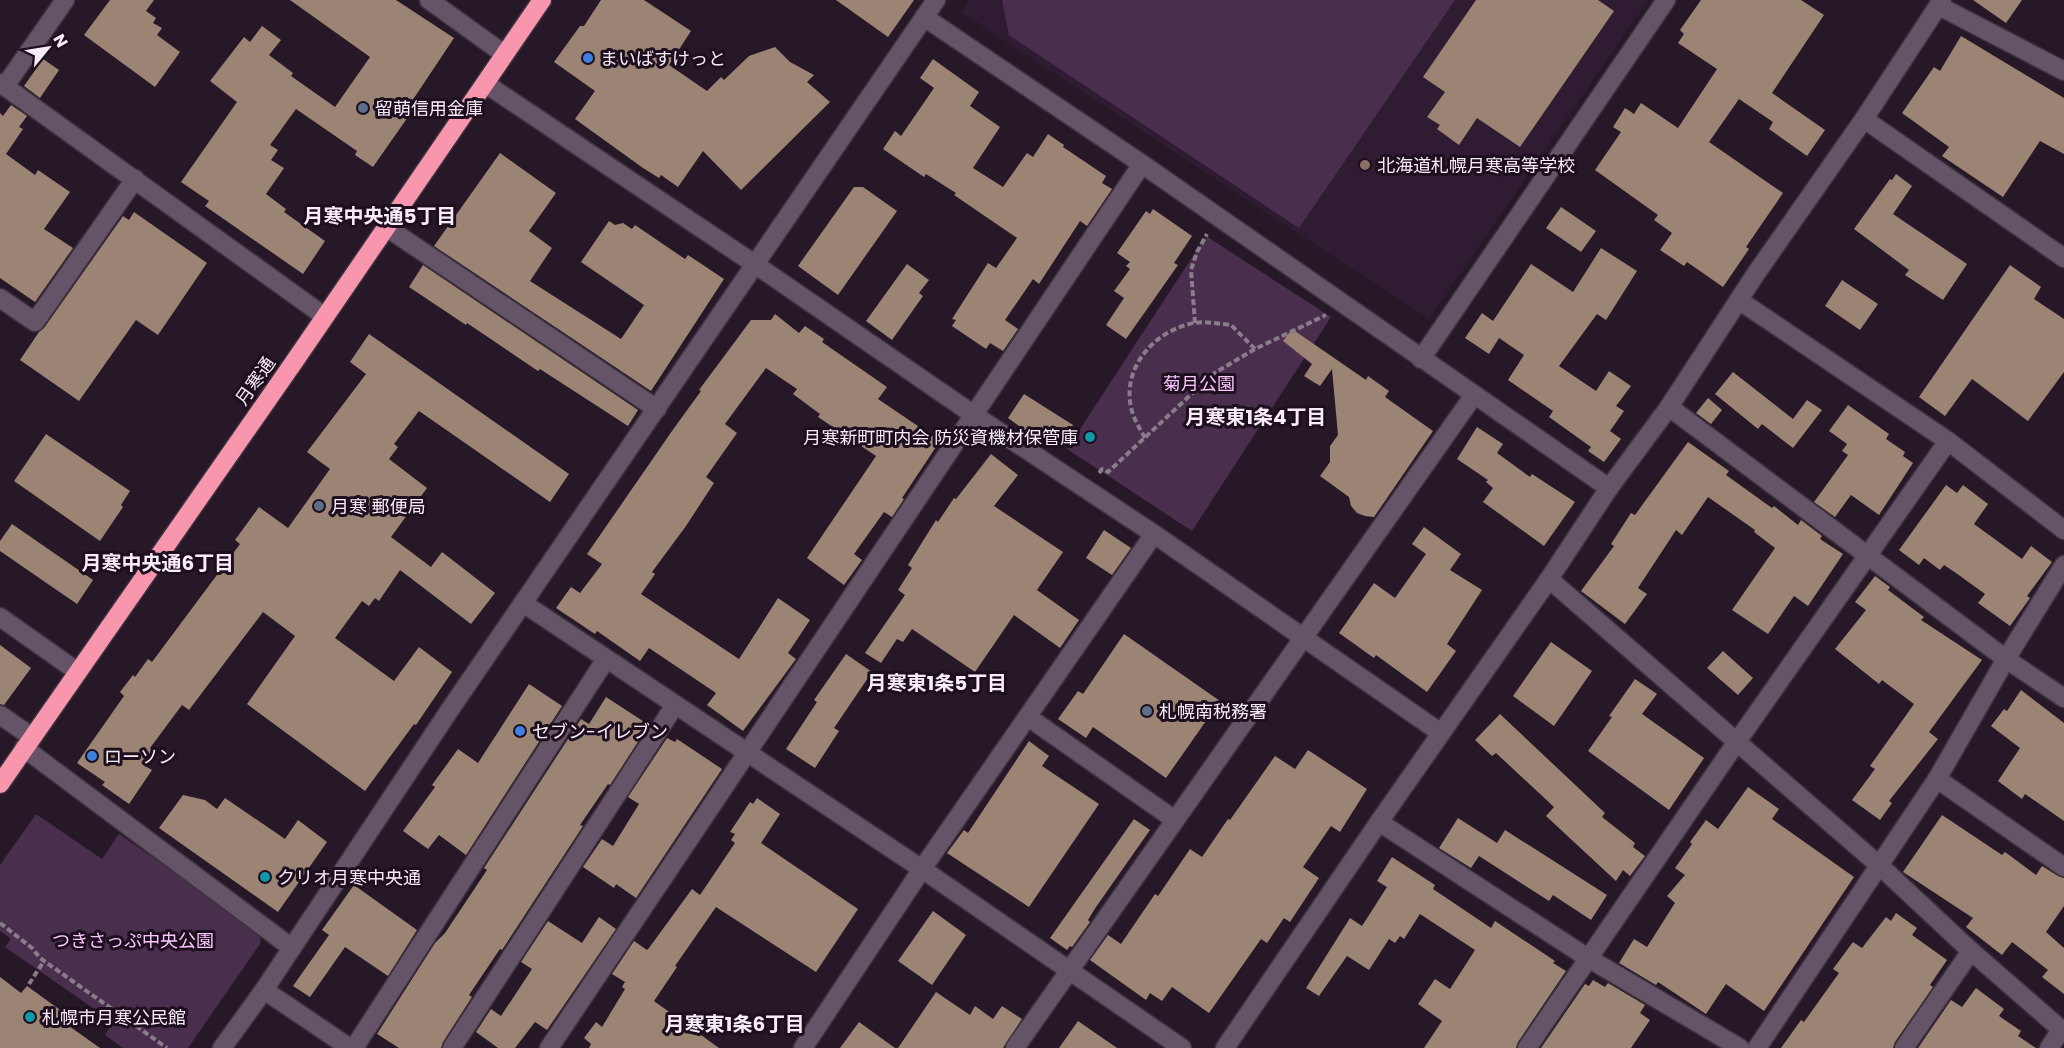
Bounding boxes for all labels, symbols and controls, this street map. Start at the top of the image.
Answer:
north arrow [18,18,78,78]
text: N [48,30,74,52]
place label: まいばすけっと [600,46,726,71]
marker: まいばすけっと [581,51,595,65]
place label: 留萌信用金庫 [375,96,483,121]
marker: 留萌信用金庫 [356,101,370,115]
place label: 北海道札幌月寒高等学校 [1377,153,1575,178]
marker: 北海道札幌月寒高等学校 [1358,158,1372,172]
district label: 月寒中央通5丁目 [304,202,457,230]
street label: 月寒通 [229,352,281,410]
park label: 菊月公園 [1163,371,1235,396]
district label: 月寒東1条4丁目 [1185,403,1327,431]
place label: 月寒新町町内会 防災資機材保管庫 [803,425,1078,450]
marker: 月寒新町町内会 防災資機材保管庫 [1083,430,1097,444]
place label: 月寒 郵便局 [331,494,426,519]
marker: 月寒 郵便局 [312,499,326,513]
district label: 月寒中央通6丁目 [82,549,234,577]
district label: 月寒東1条5丁目 [867,669,1007,697]
place label: 札幌南税務署 [1159,699,1267,724]
marker: 札幌南税務署 [1140,704,1154,718]
place label: セブン-イレブン [532,719,668,744]
marker: セブン-イレブン [513,724,527,738]
place label: ローソン [104,744,176,769]
marker: ローソン [85,749,99,763]
place label: クリオ月寒中央通 [277,865,421,890]
marker: クリオ月寒中央通 [258,870,272,884]
park label: つきさっぷ中央公園 [52,928,214,953]
place label: 札幌市月寒公民館 [42,1005,186,1030]
marker: 札幌市月寒公民館 [23,1010,37,1024]
district label: 月寒東1条6丁目 [665,1010,805,1038]

